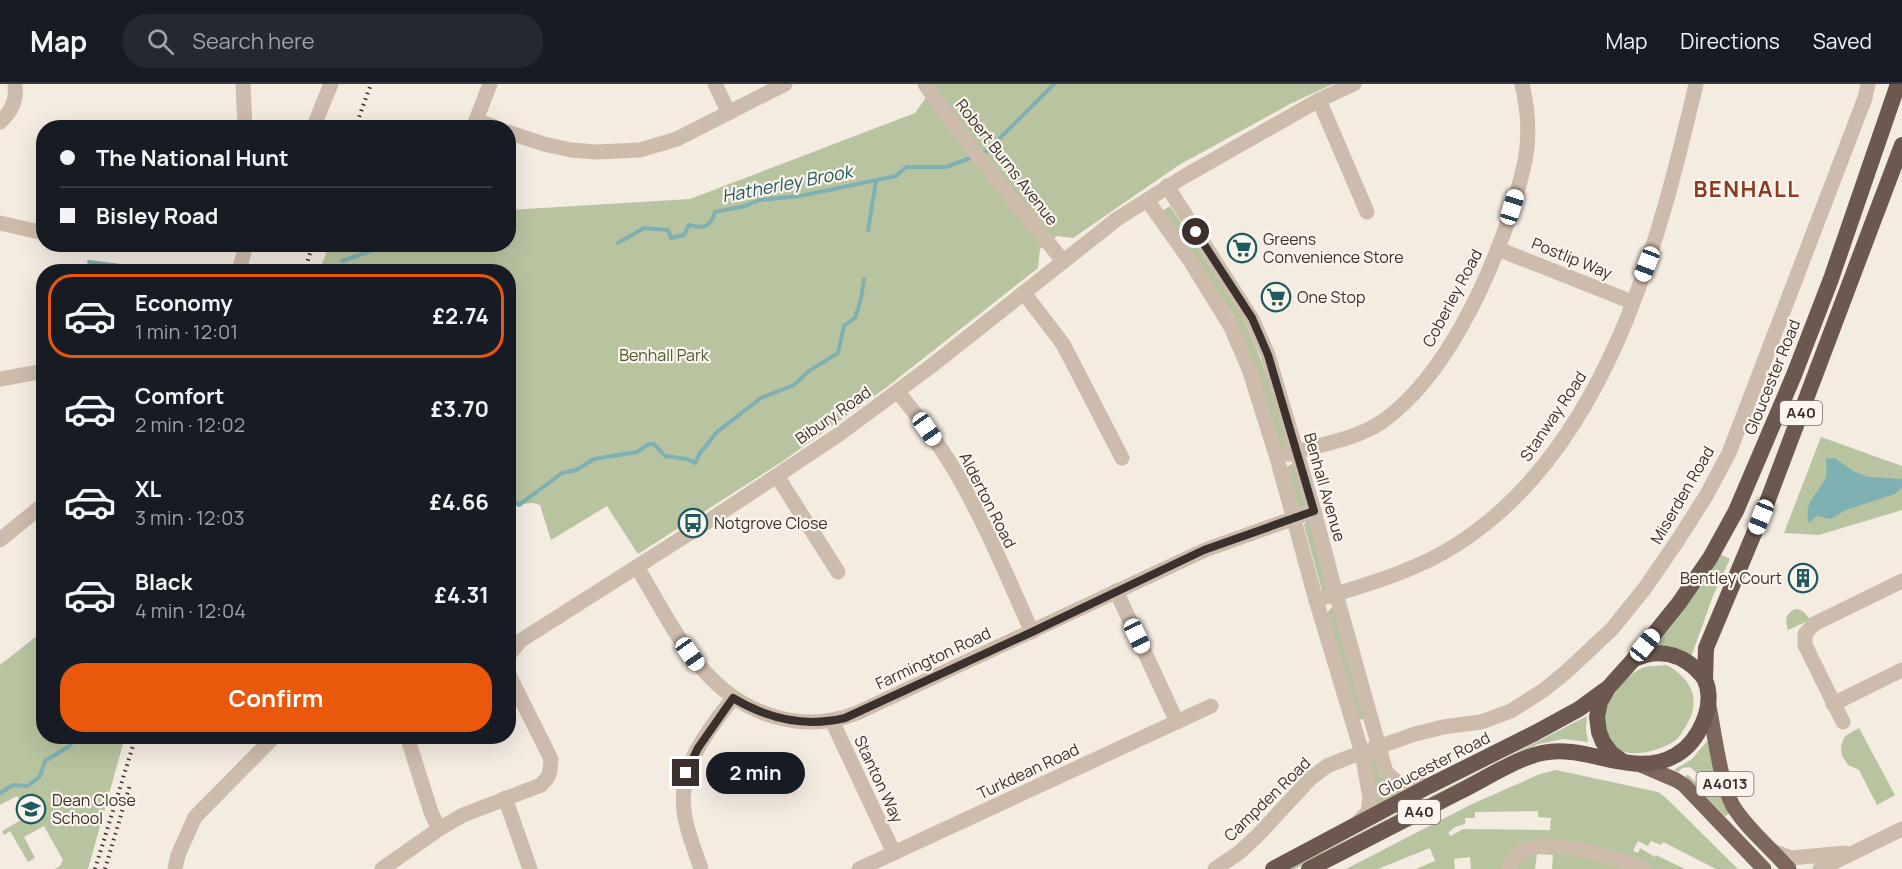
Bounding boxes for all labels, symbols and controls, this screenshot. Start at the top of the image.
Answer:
search box [123,14,543,68]
text: Map [30,22,87,60]
icon: search [144,25,177,58]
text: Search here [192,26,315,56]
text: Map [1606,27,1647,55]
text: Directions [1680,27,1780,55]
text: Saved [1813,27,1872,55]
street label: Robert Burns Avenue [951,94,1063,230]
text: The National Hunt [96,143,288,173]
water label: Hatherley Brook [720,158,857,207]
district label: BENHALL [1693,174,1801,204]
car [1498,187,1526,227]
text: Bisley Road [96,201,218,231]
route start [1182,218,1209,245]
place label: Greens Convenience Store [1263,228,1404,268]
supermarket icon: Greens Convenience Store [1226,232,1258,264]
street label: Postlip Way [1528,232,1616,284]
car [1632,244,1662,284]
street label: Coberley Road [1417,245,1487,351]
supermarket icon: One Stop [1260,281,1292,313]
place label: One Stop [1297,286,1365,308]
text: Economy [135,288,233,318]
icon: car [63,289,117,343]
text: £2.74 [432,301,489,331]
street label: Gloucester Road [1739,316,1805,438]
text: 1 min · 12:01 [135,318,238,345]
park label: Benhall Park [619,344,710,366]
street label: Stanway Road [1515,367,1591,465]
text: Comfort [135,381,224,411]
street label: Bibury Road [791,381,875,449]
icon: car [63,382,117,436]
text: £3.70 [431,394,489,424]
road number: A40 [1780,401,1822,425]
car [909,409,945,449]
text: 2 min · 12:02 [135,411,245,438]
street label: Benhall Avenue [1299,430,1351,544]
street label: Miserden Road [1645,442,1719,548]
street label: Alderton Road [954,448,1022,552]
text: XL [135,474,161,504]
icon: car [63,475,117,529]
text: £4.66 [429,487,489,517]
car [1746,497,1776,537]
text: 3 min · 12:03 [135,504,245,531]
bus stop icon: Notgrove Close [677,507,709,539]
place label: Notgrove Close [714,512,828,534]
building icon: Bentley Court [1787,562,1819,594]
text: Black [135,567,192,597]
place label: Bentley Court [1680,567,1782,589]
icon: car [63,568,117,622]
text: £4.31 [434,580,489,610]
text: 4 min · 12:04 [135,597,246,624]
car [1121,616,1153,656]
street label: Farmington Road [872,622,994,694]
car [1627,625,1663,665]
car [672,634,708,674]
button: Confirm [60,663,492,732]
street label: Gloucester Road [1374,726,1494,802]
street label: Stanton Way [849,732,909,827]
street label: Turkdean Road [974,738,1082,804]
callout: 2 min [707,752,806,794]
street label: Campden Road [1219,752,1315,846]
route end [672,759,699,786]
text: 2 min [729,759,782,786]
road number: A4013 [1696,772,1754,796]
place label: Dean Close School [52,789,136,829]
school or university icon: Dean Close School [15,793,47,825]
road number: A40 [1398,800,1440,824]

